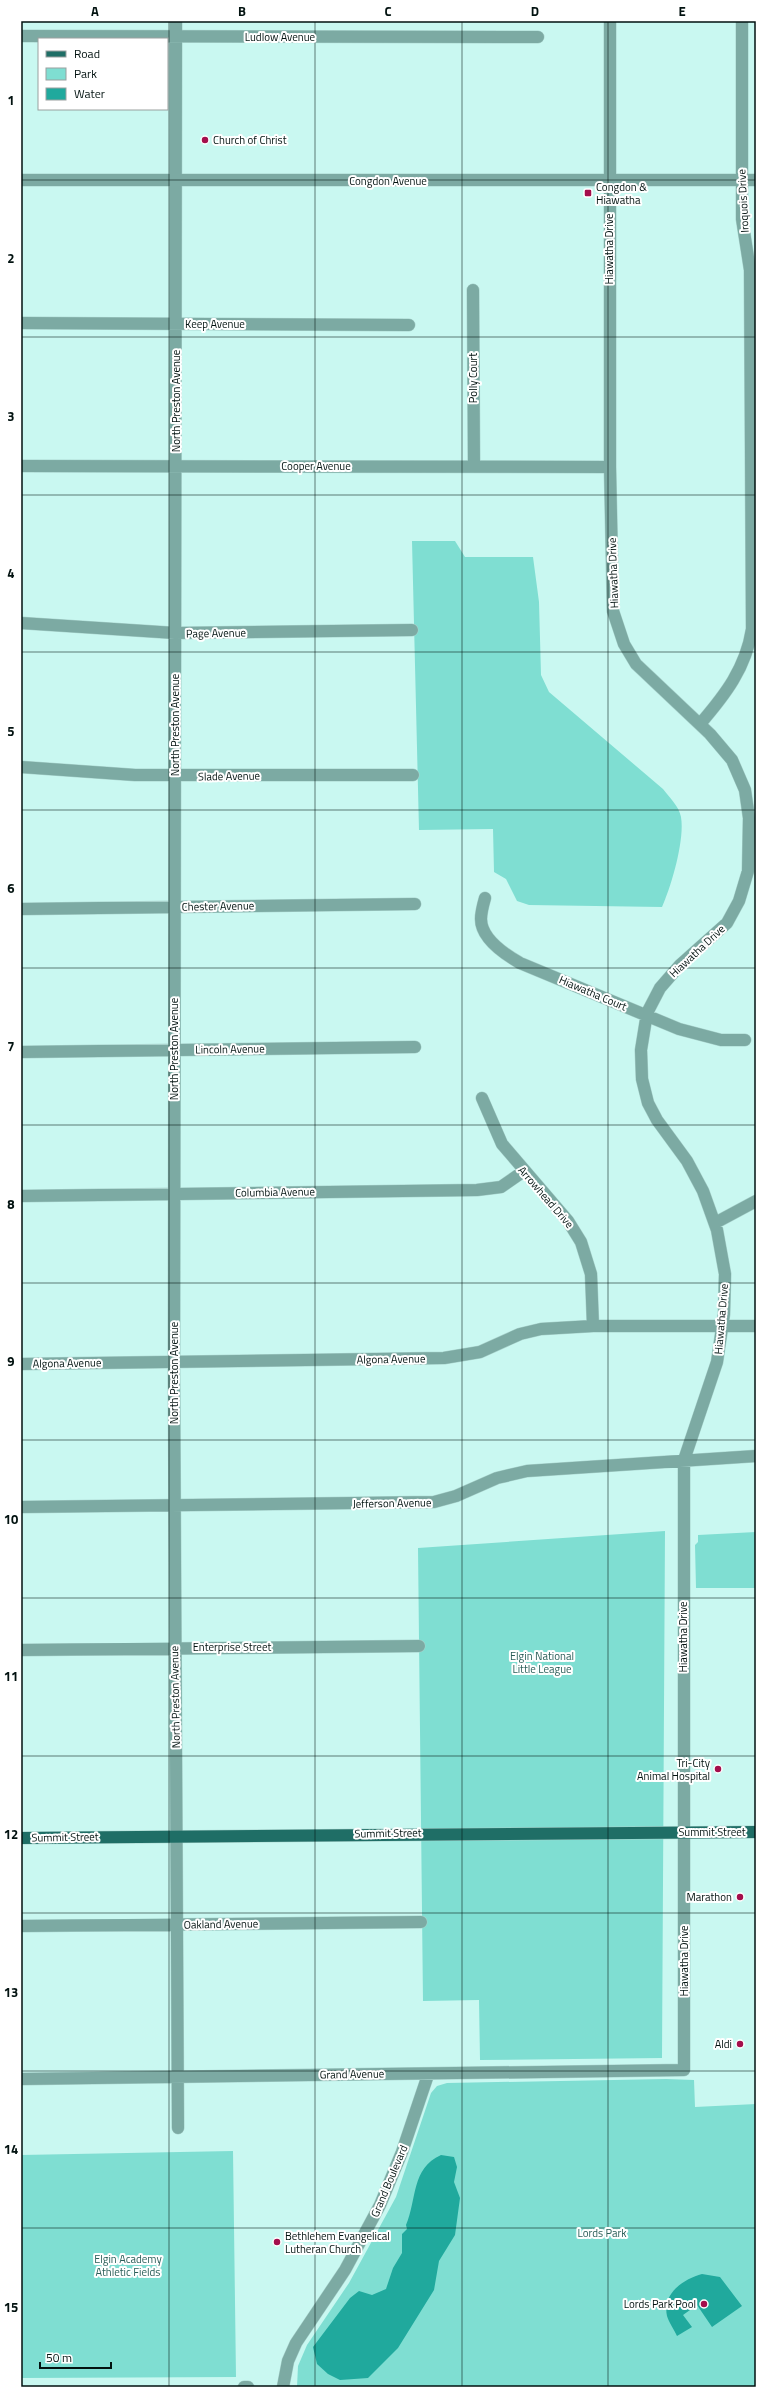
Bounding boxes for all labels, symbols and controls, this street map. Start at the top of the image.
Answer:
text: A [91,1,99,21]
text: B [238,1,246,21]
text: C [384,1,392,21]
text: D [531,1,539,21]
text: E [678,1,686,21]
street label: Ludlow Avenue [245,29,316,45]
legend [38,38,168,110]
text: Road [74,44,100,63]
text: Park [74,64,97,83]
text: Water [74,84,105,103]
text: 1 [7,90,15,110]
place label: Church of Christ [213,132,287,148]
marker: Church of Christ [200,135,210,145]
street label: Iroquois Drive [733,168,753,233]
street label: Congdon Avenue [349,173,427,189]
place label: Congdon & Hiawatha [596,179,647,208]
marker: Congdon & Hiawatha [583,188,593,198]
street label: Hiawatha Drive [601,213,617,284]
text: 2 [7,248,15,268]
street label: Keep Avenue [185,316,245,332]
street label: North Preston Avenue [168,349,184,452]
street label: Polly Court [465,353,481,403]
text: 3 [7,406,15,426]
street label: Cooper Avenue [281,458,351,474]
street label: Hiawatha Drive [604,537,622,609]
text: 4 [7,563,15,583]
street label: Page Avenue [186,624,247,642]
street label: North Preston Avenue [167,673,183,776]
text: 5 [7,721,15,741]
street label: Slade Avenue [198,767,261,785]
text: 6 [7,878,15,898]
street label: Chester Avenue [182,897,255,915]
street label: Hiawatha Drive [666,921,729,981]
street label: Hiawatha Court [557,972,629,1014]
street label: North Preston Avenue [166,997,182,1100]
text: 7 [7,1036,15,1056]
street label: Lincoln Avenue [195,1040,265,1058]
street label: Arrowhead Drive [515,1163,578,1232]
street label: Columbia Avenue [235,1183,315,1201]
text: 8 [7,1194,15,1214]
street label: Hiawatha Drive [710,1283,732,1355]
street label: North Preston Avenue [166,1321,182,1424]
street label: Algona Avenue [356,1350,426,1368]
text: 9 [7,1351,15,1371]
street label: Algona Avenue [32,1354,102,1372]
street label: Jefferson Avenue [352,1494,432,1512]
text: 10 [4,1509,18,1529]
street label: Hiawatha Drive [675,1601,691,1672]
street label: Enterprise Street [193,1639,271,1655]
street label: North Preston Avenue [166,1645,184,1748]
park label: Elgin National Little League [510,1648,574,1677]
text: 11 [4,1666,18,1686]
place label: Tri-City Animal Hospital [637,1755,711,1784]
marker: Tri-City Animal Hospital [713,1764,723,1774]
text: 12 [4,1824,18,1844]
street label: Summit Street [354,1824,422,1842]
street label: Summit Street [678,1824,746,1840]
street label: Summit Street [31,1828,99,1846]
place label: Marathon [686,1889,732,1905]
marker: Marathon [735,1892,745,1902]
street label: Oakland Avenue [184,1915,259,1933]
street label: Hiawatha Drive [676,1925,692,1996]
text: 13 [4,1982,18,2002]
place label: Aldi [715,2036,732,2052]
marker: Aldi [735,2039,745,2049]
street label: Grand Avenue [320,2065,385,2083]
text: 14 [4,2139,18,2159]
street label: Grand Boulevard [367,2142,411,2220]
park label: Lords Park [577,2225,627,2241]
place label: Bethlehem Evangelical Lutheran Church [285,2228,390,2257]
marker: Bethlehem Evangelical Lutheran Church [272,2237,282,2247]
park label: Elgin Academy Athletic Fields [94,2251,162,2280]
place label: Lords Park Pool [624,2296,696,2312]
text: 15 [4,2297,18,2317]
marker: Lords Park Pool [699,2299,709,2309]
scale bar [40,2344,111,2370]
text: 50 m [46,2348,72,2367]

